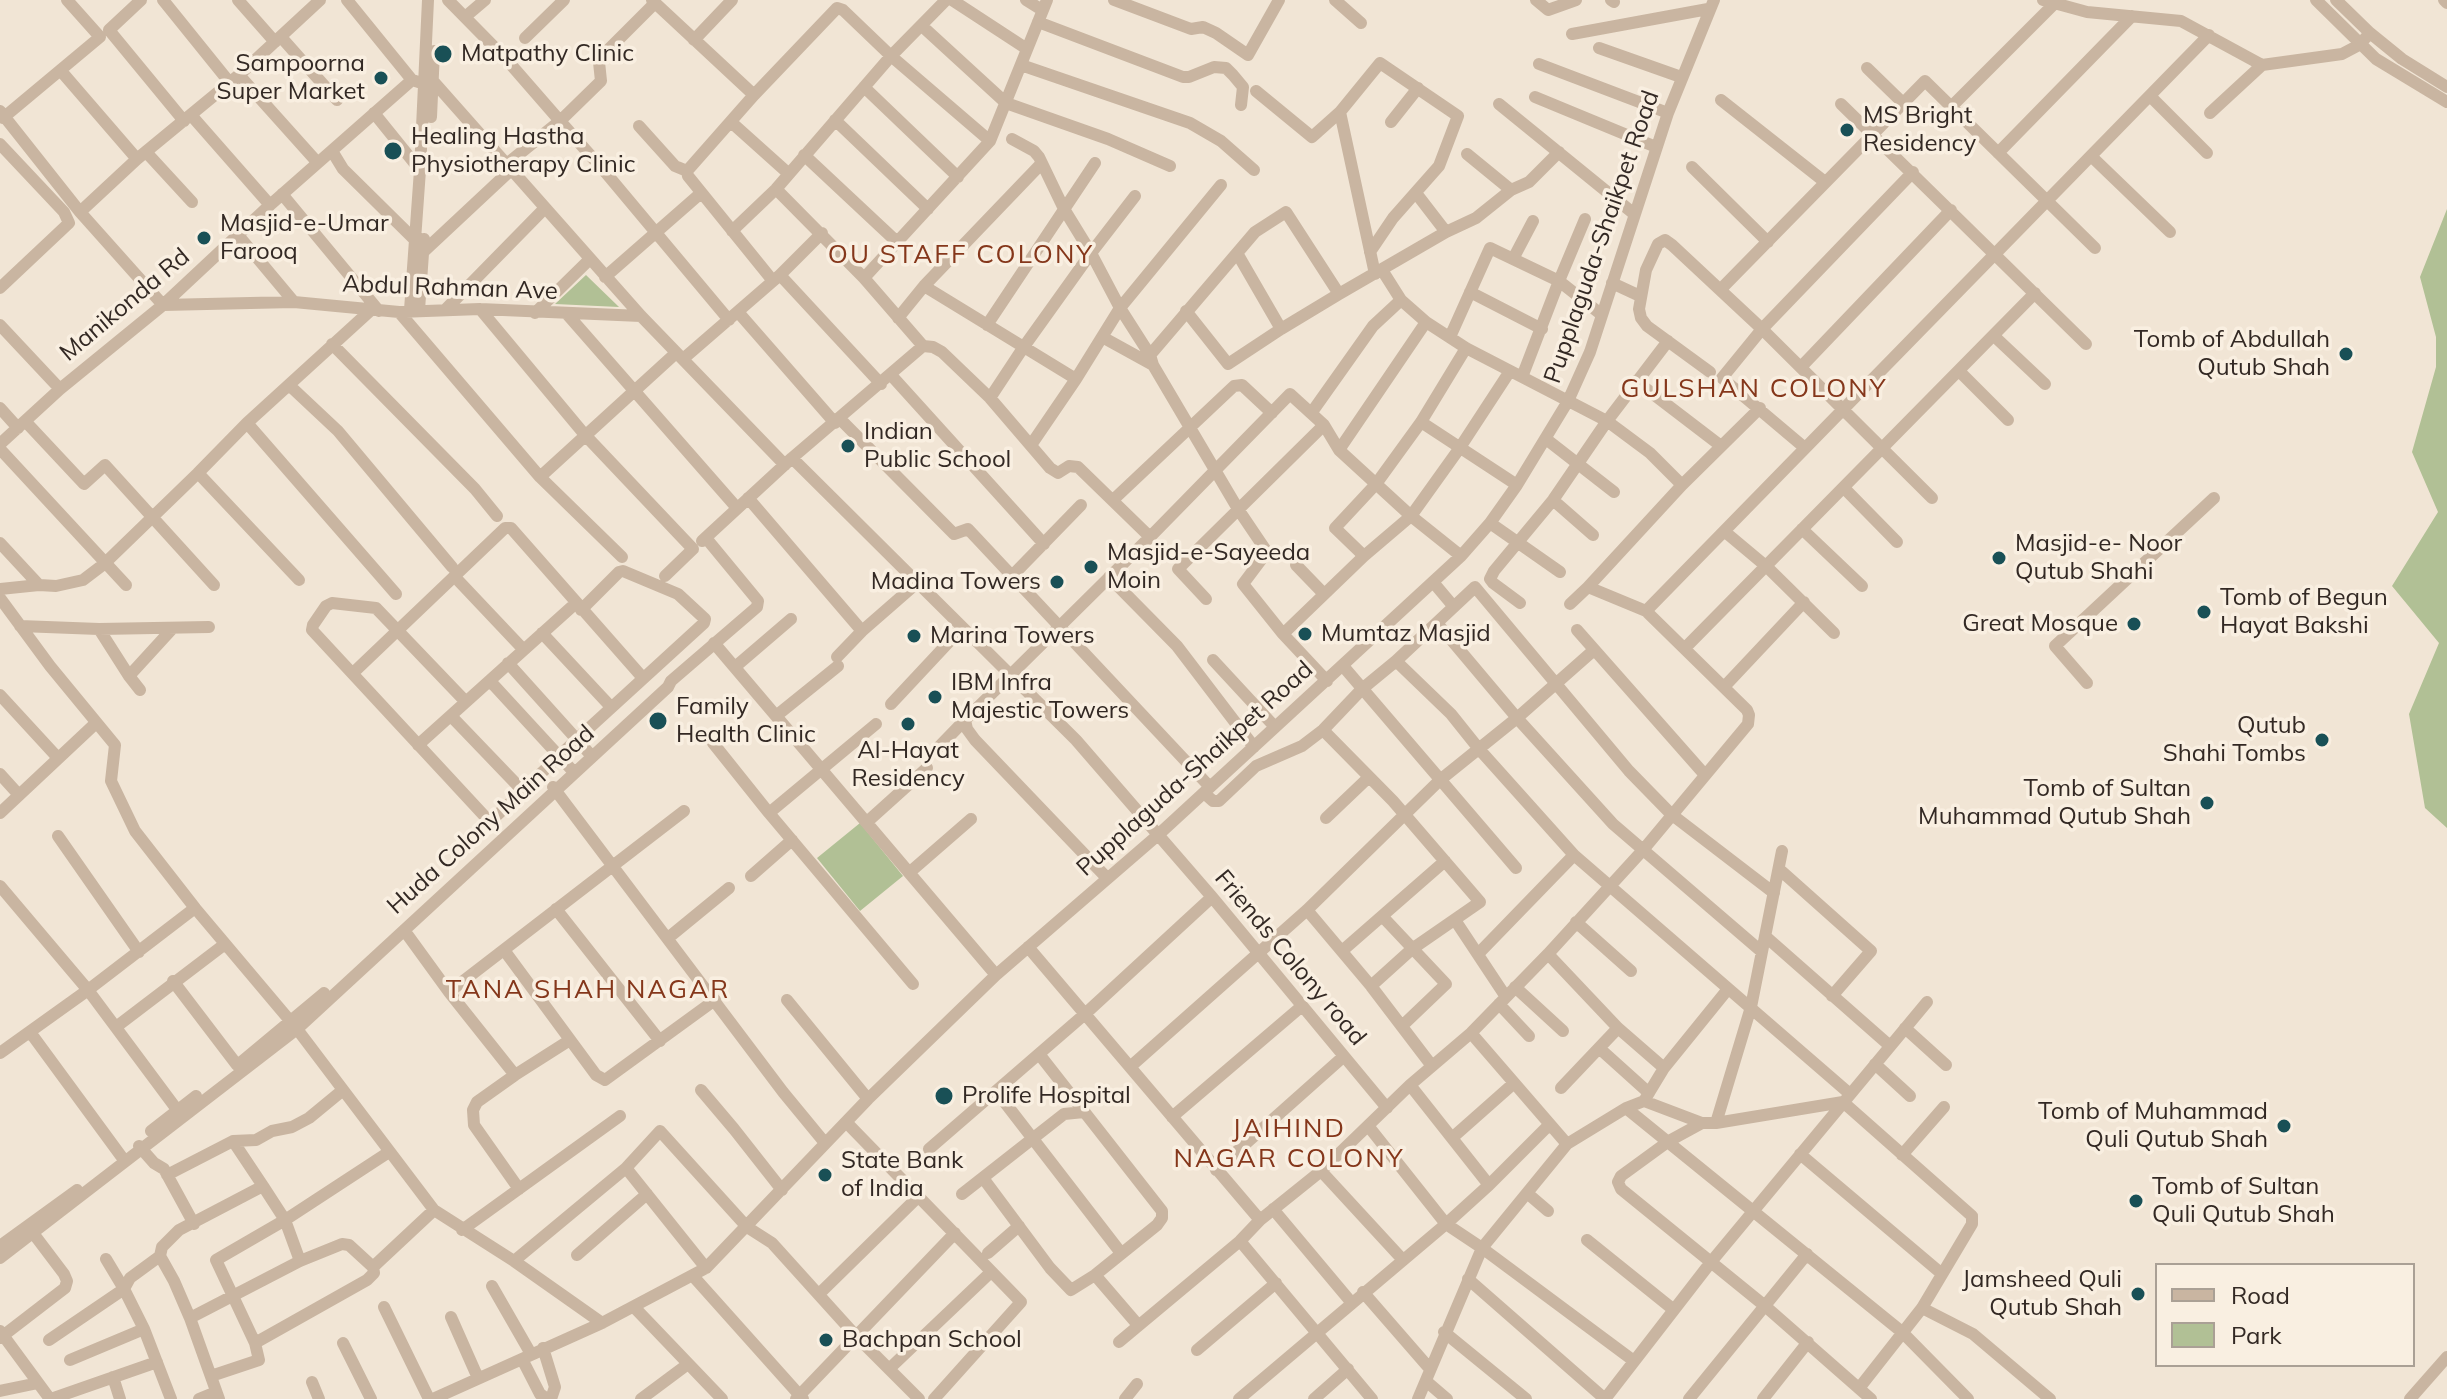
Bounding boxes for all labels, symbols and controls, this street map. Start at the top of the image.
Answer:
place label: Matpathy Clinic [461,40,634,68]
marker: Matpathy Clinic [432,43,454,65]
place label: Sampoorna Super Market [217,50,365,106]
marker: Sampoorna Super Market [372,69,390,87]
street label: Pupplaguda-Shaikpet Road [1538,87,1666,387]
place label: MS Bright Residency [1863,102,1976,158]
marker: MS Bright Residency [1838,121,1856,139]
place label: Healing Hastha Physiotherapy Clinic [411,123,636,179]
marker: Healing Hastha Physiotherapy Clinic [382,140,404,162]
place label: Masjid-e-Umar Farooq [220,210,389,266]
marker: Masjid-e-Umar Farooq [195,229,213,247]
district label: OU STAFF COLONY [828,239,1094,271]
street label: Manikonda Rd [54,242,196,368]
street label: Abdul Rahman Ave [342,270,558,306]
place label: Tomb of Abdullah Qutub Shah [2134,326,2330,382]
marker: Tomb of Abdullah Qutub Shah [2337,345,2355,363]
district label: GULSHAN COLONY [1621,373,1887,405]
place label: Indian Public School [864,418,1011,474]
marker: Indian Public School [839,437,857,455]
place label: Masjid-e- Noor Qutub Shahi [2015,530,2182,586]
place label: Masjid-e-Sayeeda Moin [1107,539,1310,595]
marker: Masjid-e- Noor Qutub Shahi [1990,549,2008,567]
marker: Masjid-e-Sayeeda Moin [1082,558,1100,576]
place label: Madina Towers [871,568,1041,596]
marker: Madina Towers [1048,573,1066,591]
place label: Tomb of Begun Hayat Bakshi [2220,584,2388,640]
marker: Tomb of Begun Hayat Bakshi [2195,603,2213,621]
place label: Great Mosque [1962,610,2118,638]
marker: Great Mosque [2125,615,2143,633]
place label: Mumtaz Masjid [1321,620,1491,648]
place label: Marina Towers [930,622,1095,650]
marker: Mumtaz Masjid [1296,625,1314,643]
marker: Marina Towers [905,627,923,645]
street label: Pupplaguda-Shaikpet Road [1071,655,1319,883]
place label: IBM Infra Majestic Towers [951,669,1129,725]
marker: IBM Infra Majestic Towers [926,688,944,706]
place label: Family Health Clinic [676,693,816,749]
marker: Family Health Clinic [647,710,669,732]
place label: Qutub Shahi Tombs [2163,712,2306,768]
marker: Al-Hayat Residency [899,715,917,733]
street label: Huda Colony Main Road [381,719,601,921]
marker: Qutub Shahi Tombs [2313,731,2331,749]
place label: Al-Hayat Residency [851,737,965,793]
place label: Tomb of Sultan Muhammad Qutub Shah [1918,775,2191,831]
marker: Tomb of Sultan Muhammad Qutub Shah [2198,794,2216,812]
street label: Friends Colony road [1208,864,1372,1052]
district label: TANA SHAH NAGAR [446,974,730,1006]
place label: Prolife Hospital [962,1082,1131,1110]
marker: Prolife Hospital [933,1085,955,1107]
place label: Tomb of Muhammad Quli Qutub Shah [2038,1098,2268,1154]
district label: JAIHIND NAGAR COLONY [1174,1113,1404,1174]
marker: Tomb of Muhammad Quli Qutub Shah [2275,1117,2293,1135]
place label: State Bank of India [841,1147,963,1203]
marker: State Bank of India [816,1166,834,1184]
place label: Tomb of Sultan Quli Qutub Shah [2152,1173,2335,1229]
marker: Tomb of Sultan Quli Qutub Shah [2127,1192,2145,1210]
legend [2155,1263,2415,1367]
place label: Jamsheed Quli Qutub Shah [1962,1266,2122,1322]
text: Road [2231,1280,2290,1310]
marker: Jamsheed Quli Qutub Shah [2129,1285,2147,1303]
text: Park [2231,1320,2282,1350]
place label: Bachpan School [842,1326,1022,1354]
marker: Bachpan School [817,1331,835,1349]

